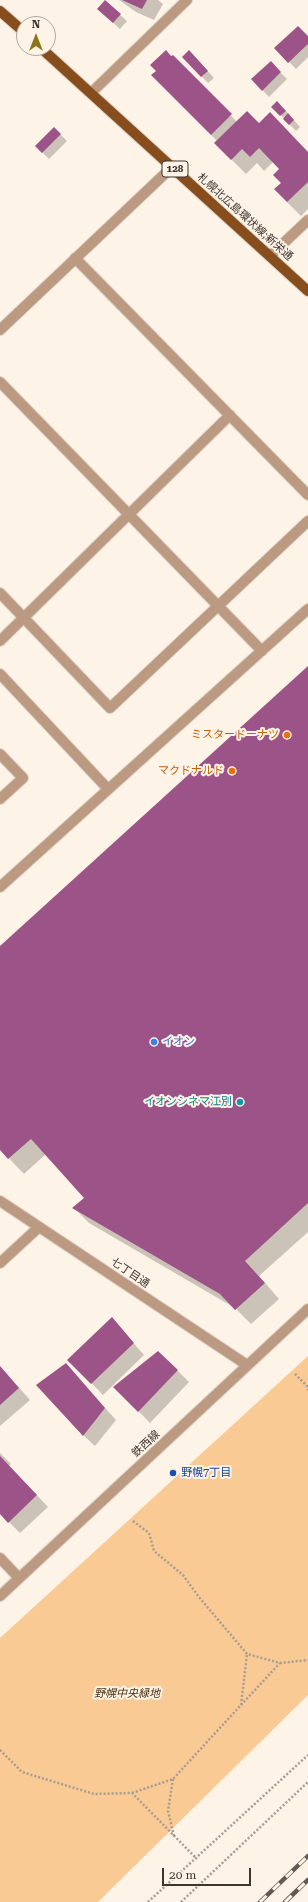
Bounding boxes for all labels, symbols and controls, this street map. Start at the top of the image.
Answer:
north arrow [16,16,56,56]
text: N [32,18,40,31]
road number: 128 [162,161,188,177]
street label: 札幌北広島環状線;新栄通 [194,171,296,263]
place label: ミスタードーナツ [191,728,279,742]
marker: ミスタードーナツ [282,730,292,740]
place label: マクドナルド [158,764,224,778]
marker: マクドナルド [227,766,237,776]
place label: イオン [162,1035,195,1049]
marker: イオン [149,1037,159,1047]
place label: イオンシネマ江別 [144,1095,232,1109]
marker: イオンシネマ江別 [235,1097,245,1107]
street label: 七丁目通 [108,1255,152,1291]
street label: 鉄西線 [129,1428,163,1460]
place label: 野幌7丁目 [181,1466,231,1480]
marker: 野幌7丁目 [168,1468,178,1478]
park label: 野幌中央緑地 [94,1687,160,1701]
scale bar [164,1860,253,1886]
text: 20 m [169,1868,196,1882]

